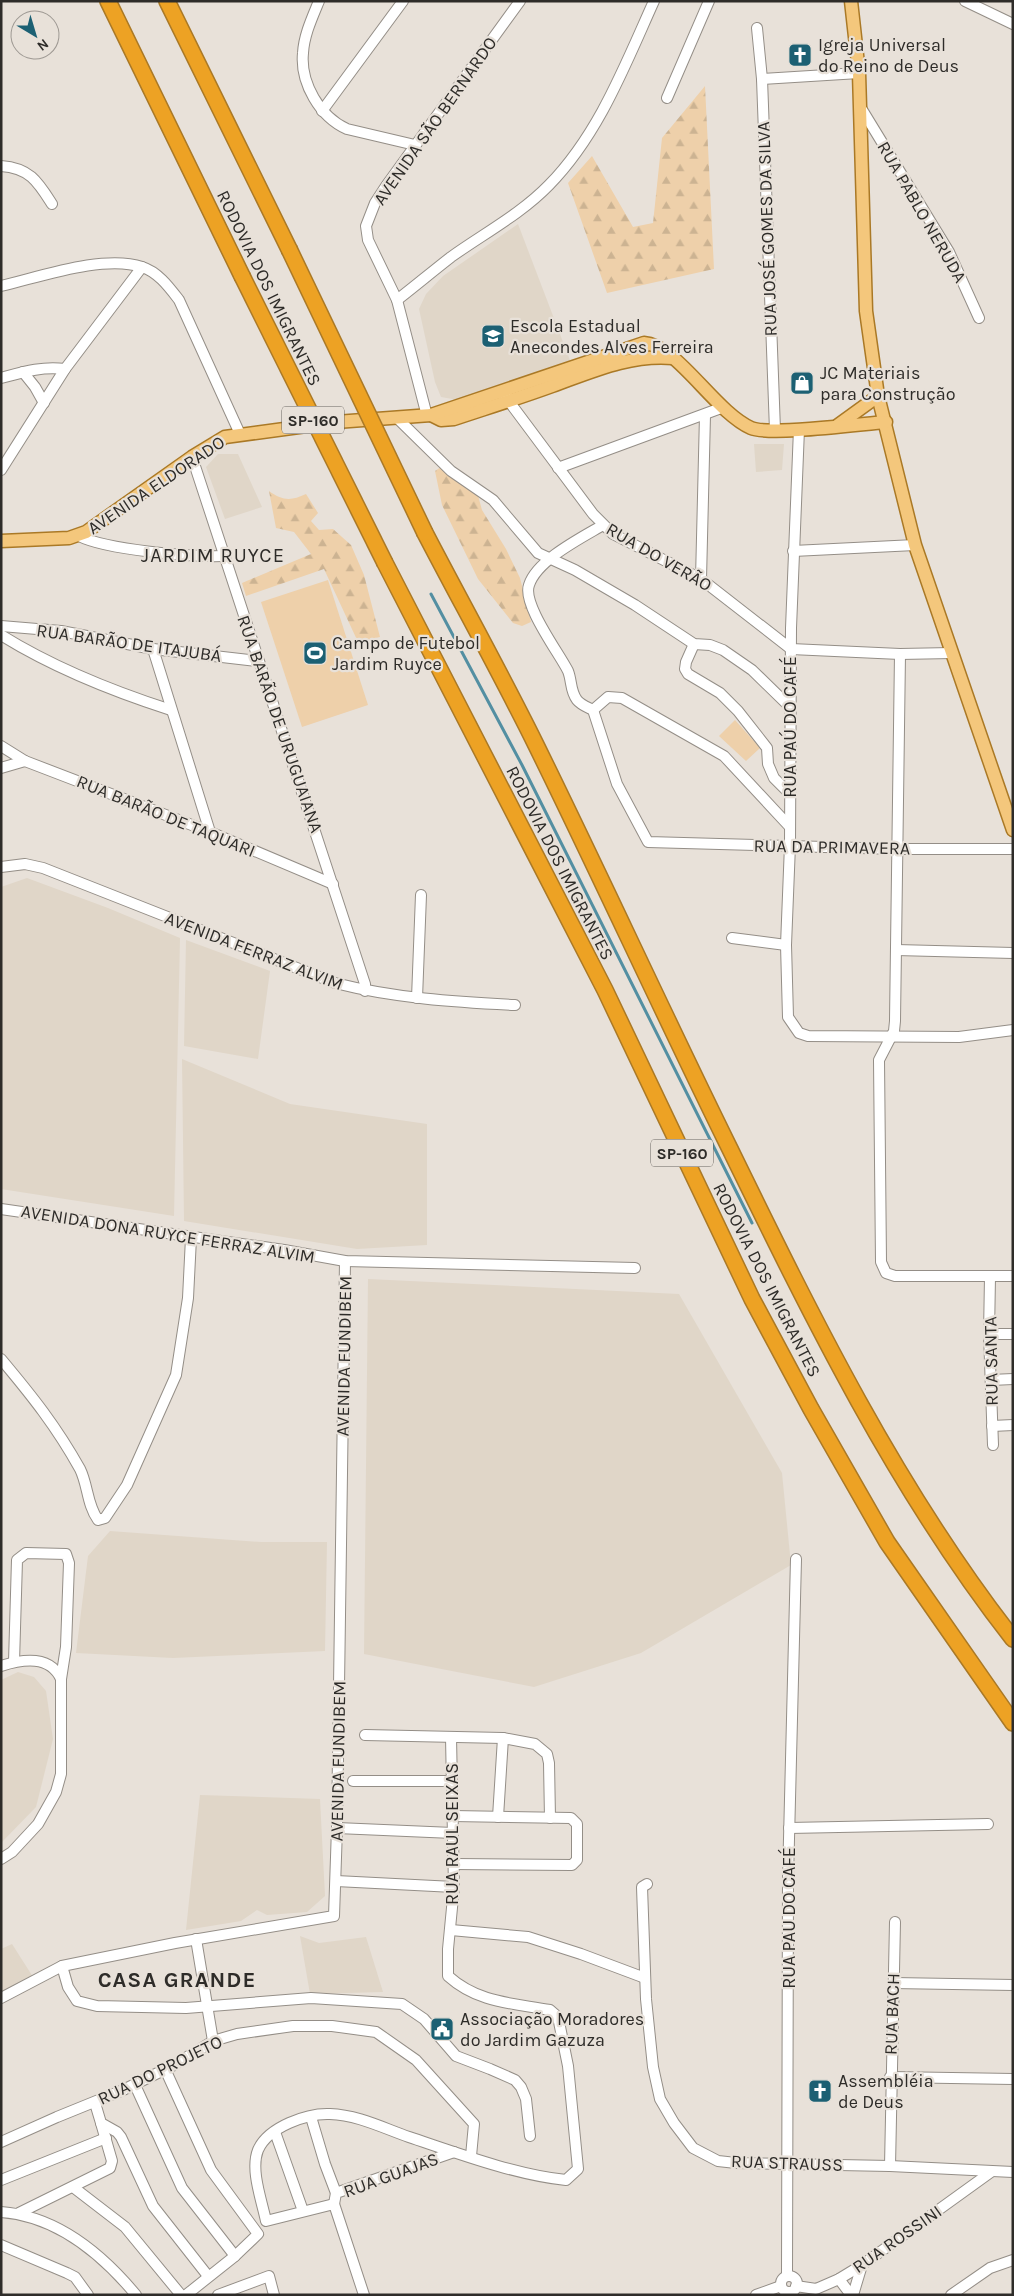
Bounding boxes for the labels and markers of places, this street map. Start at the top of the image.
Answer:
place label: Igreja Universal do Reino de Deus [818,34,959,77]
church icon: Igreja Universal do Reino de Deus [787,42,813,68]
place label: Escola Estadual Anecondes Alves Ferreira [510,315,714,358]
school or university icon: Escola Estadual Anecondes Alves Ferreira [480,323,506,349]
place label: JC Materiais para Construção [820,362,956,405]
shop icon: JC Materiais para Construção [789,370,815,396]
place label: Campo de Futebol Jardim Ruyce [332,632,480,675]
sports icon: Campo de Futebol Jardim Ruyce [302,640,328,666]
place label: Associação Moradores do Jardim Gazuza [460,2008,644,2051]
public building icon: Associação Moradores do Jardim Gazuza [429,2016,455,2042]
place label: Assembléia de Deus [838,2070,934,2113]
church icon: Assembléia de Deus [807,2078,833,2104]

